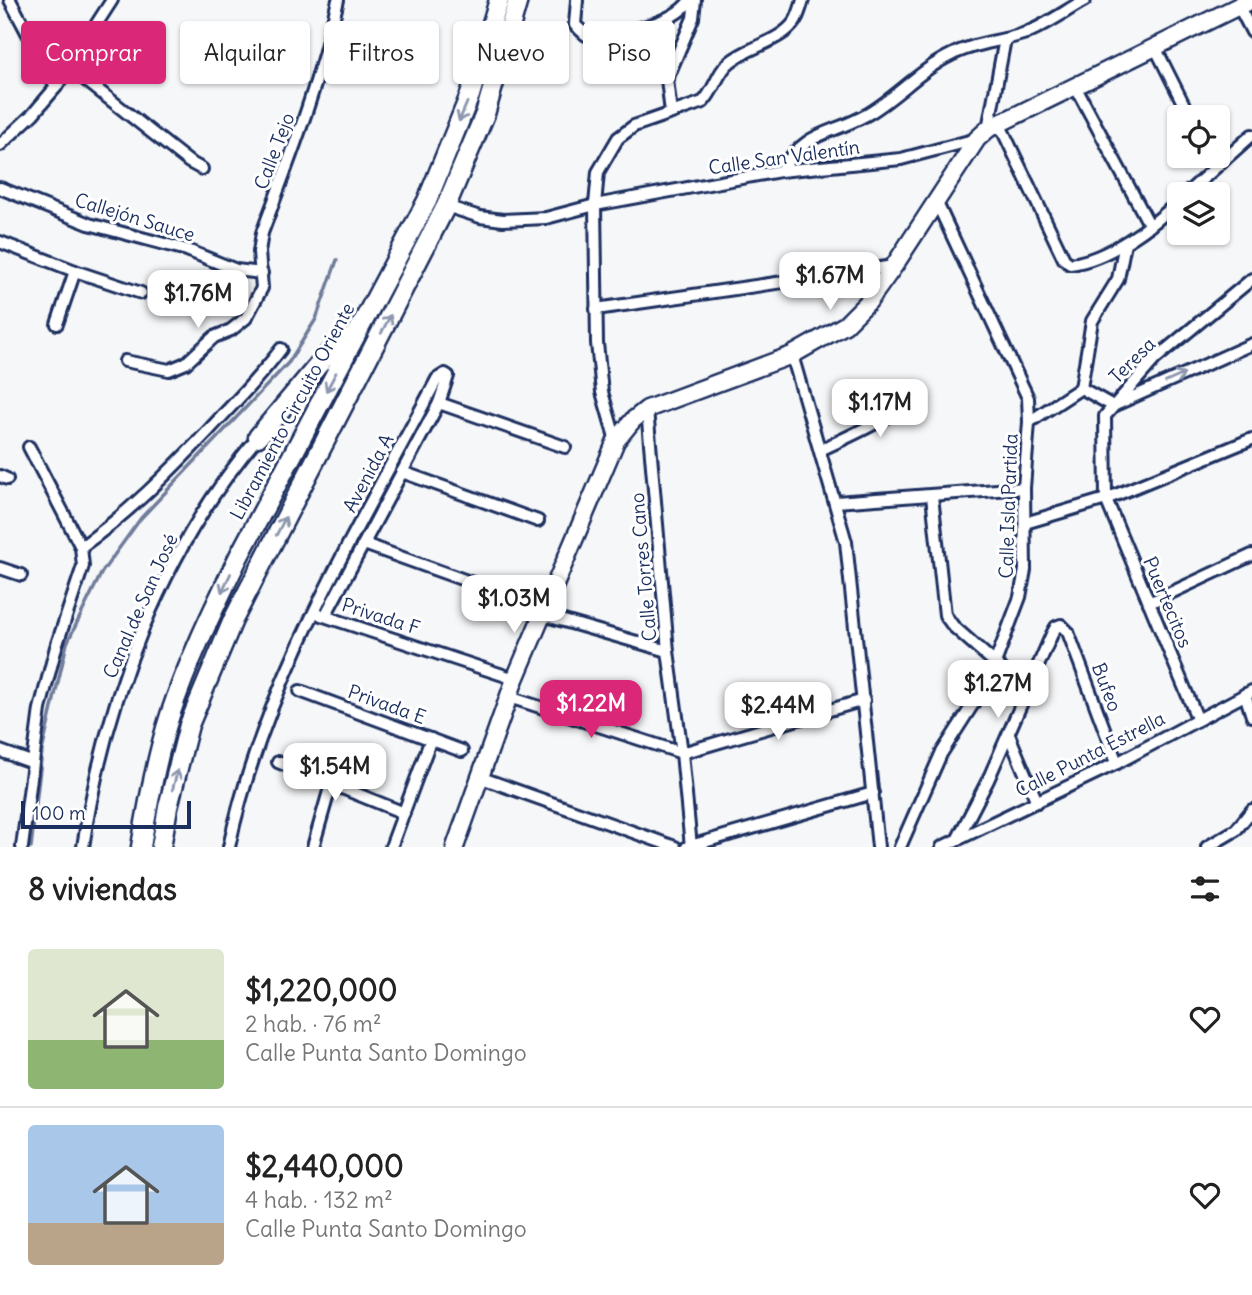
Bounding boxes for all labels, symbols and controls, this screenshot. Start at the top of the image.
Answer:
chip: Comprar [21,21,166,84]
chip: Alquilar [180,21,310,84]
chip: Filtros [324,21,439,84]
chip: Nuevo [453,21,569,84]
chip: Piso [583,21,675,84]
one-way arrow [456,100,469,122]
map controls [1167,105,1230,245]
button: locate [1167,105,1230,168]
street label: Calle Tejo [248,109,300,193]
street label: Calle San Valentín [707,135,861,179]
button: layers [1167,182,1230,245]
street label: Callejón Sauce [72,187,198,247]
pin: $1.67M [773,252,887,312]
text: $1.67M [795,260,865,289]
pin: $1.76M [141,270,255,330]
text: $1.76M [163,278,233,307]
street label: Libramiento Circuito Oriente [225,298,359,524]
one-way arrow [379,314,393,335]
street label: Teresa [1104,332,1160,388]
one-way arrow [324,371,338,391]
one-way arrow [1164,371,1185,384]
pin: $1.17M [823,380,937,439]
text: $1.17M [848,387,912,416]
street label: Avenida A [337,430,399,516]
street label: Calle Isla Partida [993,433,1023,579]
street label: Calle Torres Cano [625,492,661,642]
one-way arrow [275,516,289,537]
street label: Canal de San José [97,530,183,682]
street label: Puertecitos [1138,553,1198,651]
one-way arrow [219,572,232,593]
pin: $1.03M [457,576,571,635]
text: $1.03M [477,583,551,612]
street label: Privada F [339,592,423,640]
street label: Bufeo [1087,659,1127,715]
pin: $1.27M [941,660,1055,720]
text: $1.27M [964,668,1032,697]
street label: Privada E [345,679,429,729]
pin: $1.22M [534,680,648,740]
pin: $2.44M [721,682,835,742]
text: $1.22M [556,688,626,717]
text: $2.44M [741,690,815,719]
street label: Calle Punta Estrella [1011,706,1169,802]
pin: $1.54M [278,744,392,803]
text: $1.54M [299,751,371,780]
one-way arrow [169,769,182,792]
scale bar [21,798,191,830]
text: 100 m [32,801,86,825]
text: 8 viviendas [28,870,177,908]
icon: filters [1186,870,1224,908]
text: $1,220,000 [245,971,397,1009]
icon: home [84,977,168,1061]
icon: heart [1186,1000,1224,1038]
text: 2 hab. · 76 m² [245,1009,381,1038]
text: Calle Punta Santo Domingo [245,1038,527,1067]
text: $2,440,000 [245,1147,404,1185]
icon: home [84,1153,168,1237]
icon: heart [1186,1176,1224,1214]
text: 4 hab. · 132 m² [245,1185,393,1214]
text: Calle Punta Santo Domingo [245,1214,527,1243]

